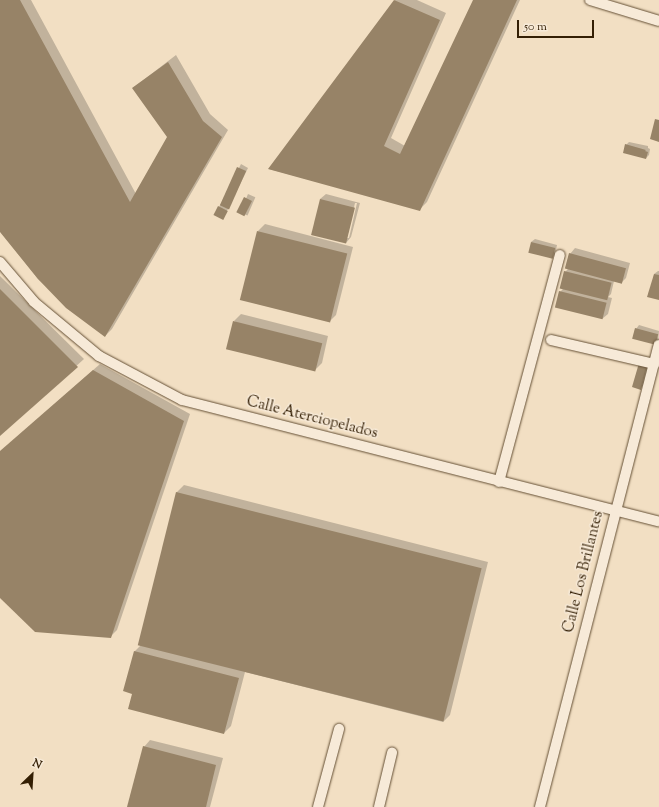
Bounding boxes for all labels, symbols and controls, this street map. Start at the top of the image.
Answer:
scale bar [519,12,596,38]
text: 50 m [524,18,547,36]
street label: Calle Aterciopelados [245,393,379,443]
street label: Calle Los Brillantes [560,509,608,635]
north arrow [12,755,52,795]
text: N [30,755,44,773]

